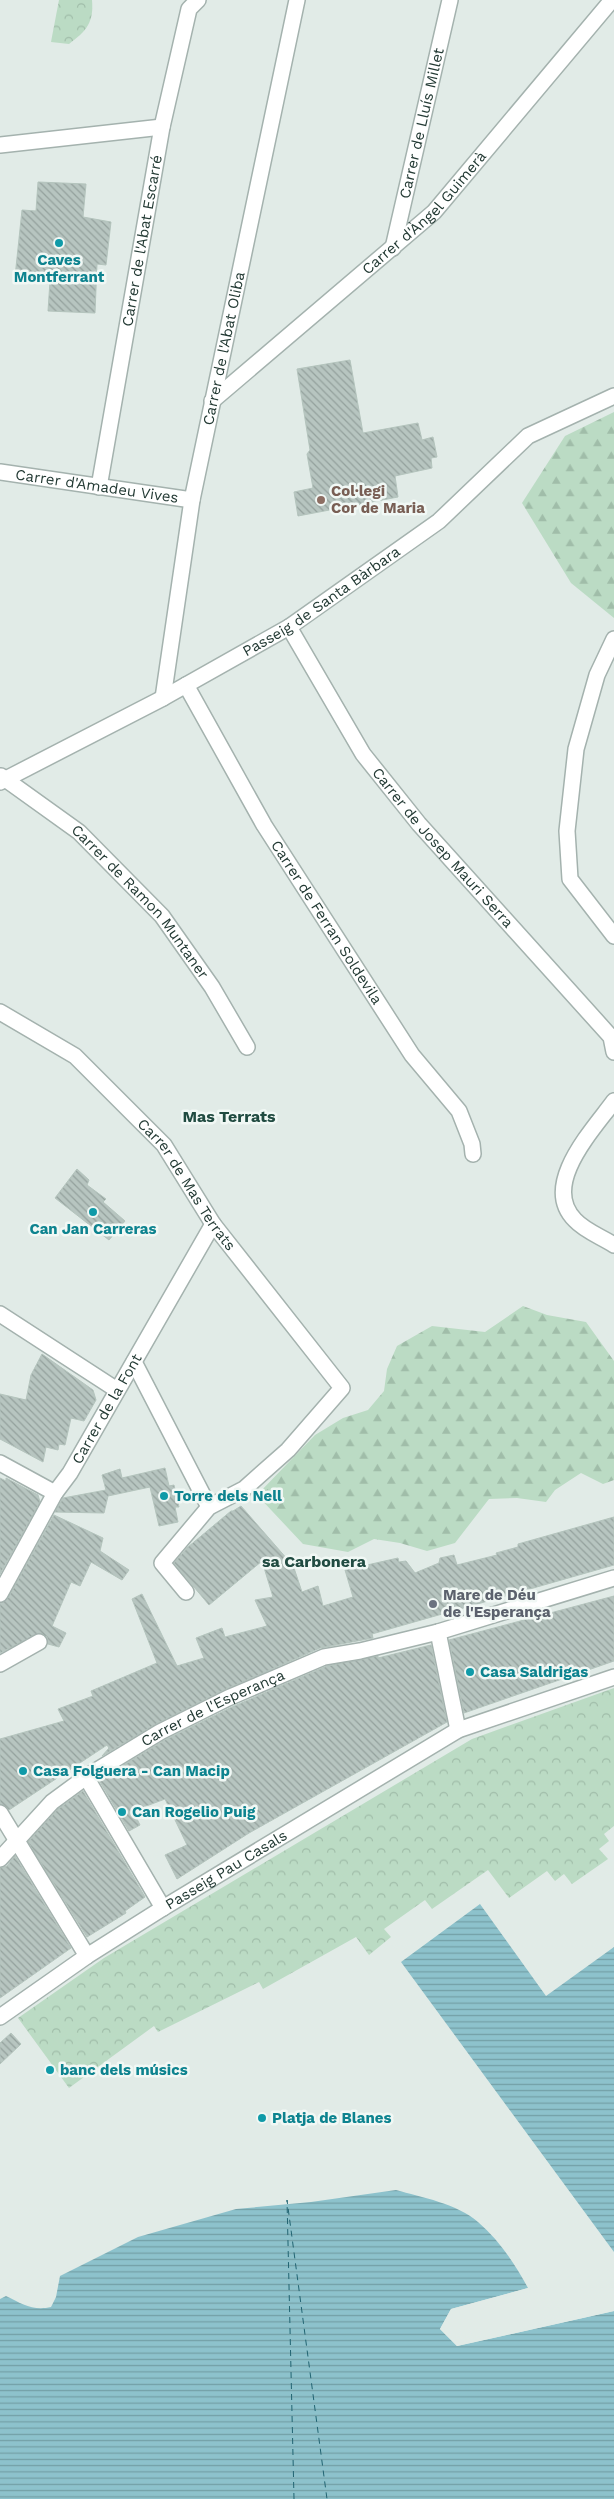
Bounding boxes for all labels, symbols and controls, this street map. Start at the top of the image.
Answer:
street label: Carrer de Lluís Millet [396,45,448,200]
street label: Carrer d'Àngel Guimerà [358,147,490,278]
street label: Carrer de l'Abat Escarré [118,154,166,328]
marker: Caves Montferrant [53,237,65,249]
place label: Caves Montferrant [14,251,105,286]
street label: Carrer de l'Abat Oliba [199,270,249,427]
street label: Carrer d'Amadeu Vives [14,465,180,507]
place label: Col·legi Cor de Maria [331,482,425,517]
marker: Col·legi Cor de Maria [315,494,327,506]
street label: Passeig de Santa Bàrbara [239,542,404,660]
street label: Carrer de Josep Mauri Serra [368,764,517,932]
street label: Carrer de Ramon Muntaner [68,821,212,982]
street label: Carrer de Ferran Soldevila [267,837,386,1008]
district label: Mas Terrats [183,1107,276,1126]
street label: Carrer de Mas Terrats [134,1115,239,1254]
marker: Can Jan Carreras [87,1206,99,1218]
place label: Can Jan Carreras [29,1220,157,1238]
street label: Carrer de la Font [68,1350,146,1467]
place label: Torre dels Nell [174,1487,282,1505]
marker: Torre dels Nell [158,1490,170,1502]
district label: sa Carbonera [262,1552,367,1571]
place label: Mare de Déu de l'Esperança [443,1586,551,1621]
marker: Mare de Déu de l'Esperança [427,1598,439,1610]
place label: Casa Saldrigas [480,1663,588,1681]
street label: Carrer de l'Esperança [138,1666,288,1750]
marker: Casa Saldrigas [464,1666,476,1678]
place label: Casa Folguera - Can Macip [33,1762,230,1780]
marker: Casa Folguera - Can Macip [17,1765,29,1777]
place label: Can Rogelio Puig [132,1803,256,1821]
marker: Can Rogelio Puig [116,1806,128,1818]
street label: Passeig Pau Casals [162,1826,290,1913]
place label: banc dels músics [60,2061,188,2079]
marker: banc dels músics [44,2064,56,2076]
place label: Platja de Blanes [272,2109,392,2127]
marker: Platja de Blanes [256,2112,268,2124]

